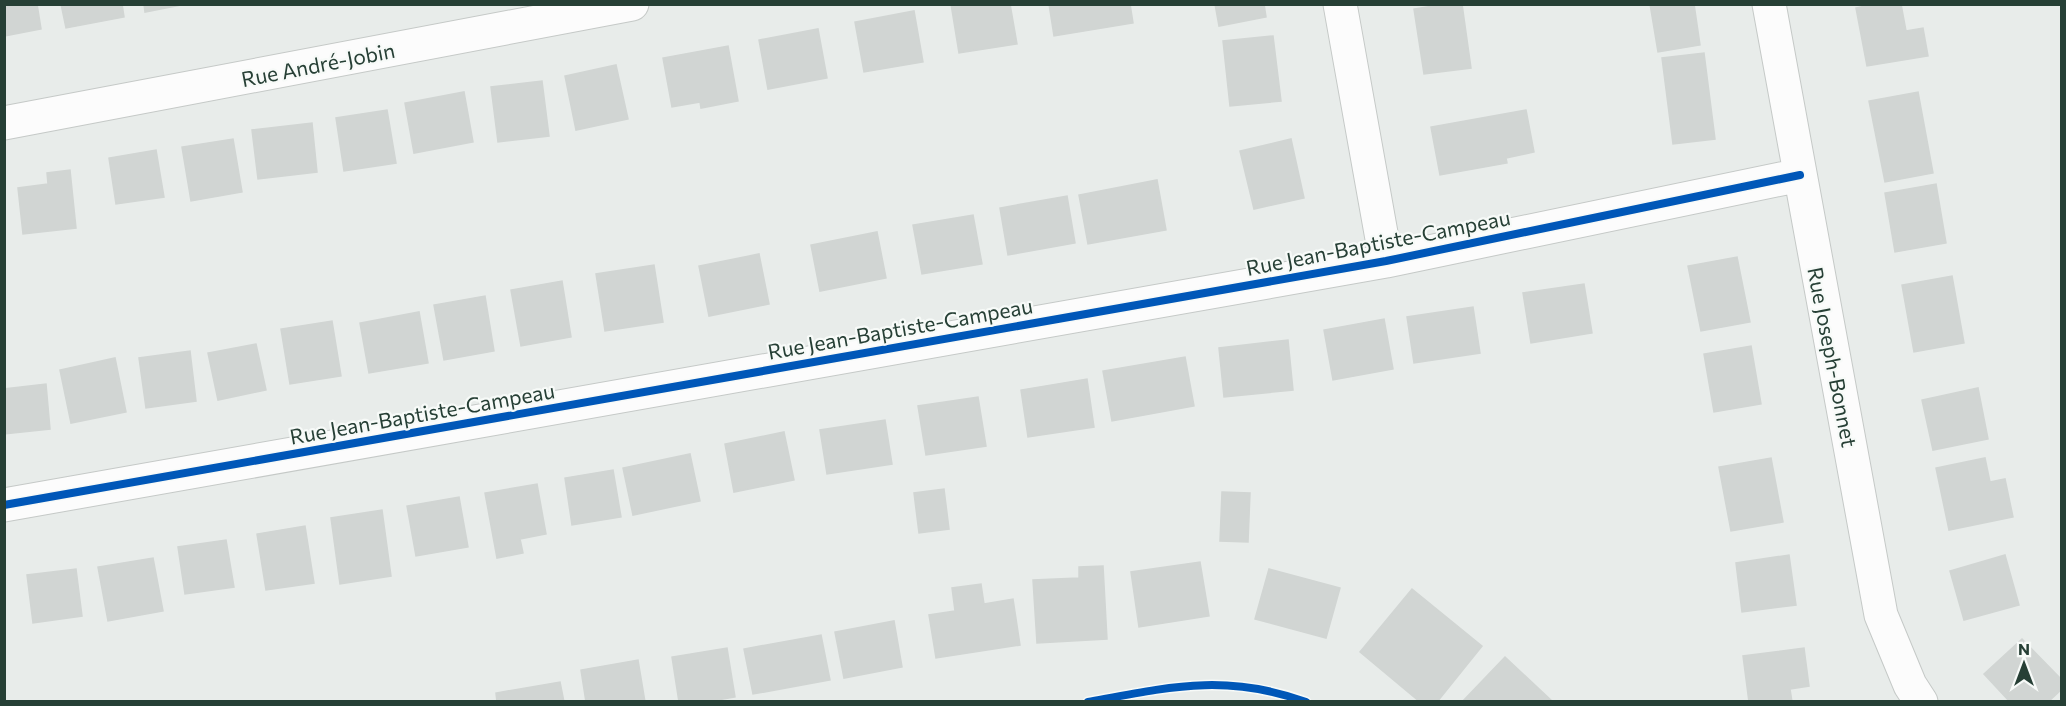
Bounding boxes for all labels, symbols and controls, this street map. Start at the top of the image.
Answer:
street label: Rue André-Jobin [239,37,397,91]
street label: Rue Jean-Baptiste-Campeau [1244,204,1512,280]
street label: Rue Joseph-Bonnet [1803,265,1863,449]
street label: Rue Jean-Baptiste-Campeau [766,292,1034,364]
street label: Rue Jean-Baptiste-Campeau [288,377,556,449]
north arrow [1994,634,2054,694]
text: N [2018,639,2030,658]

